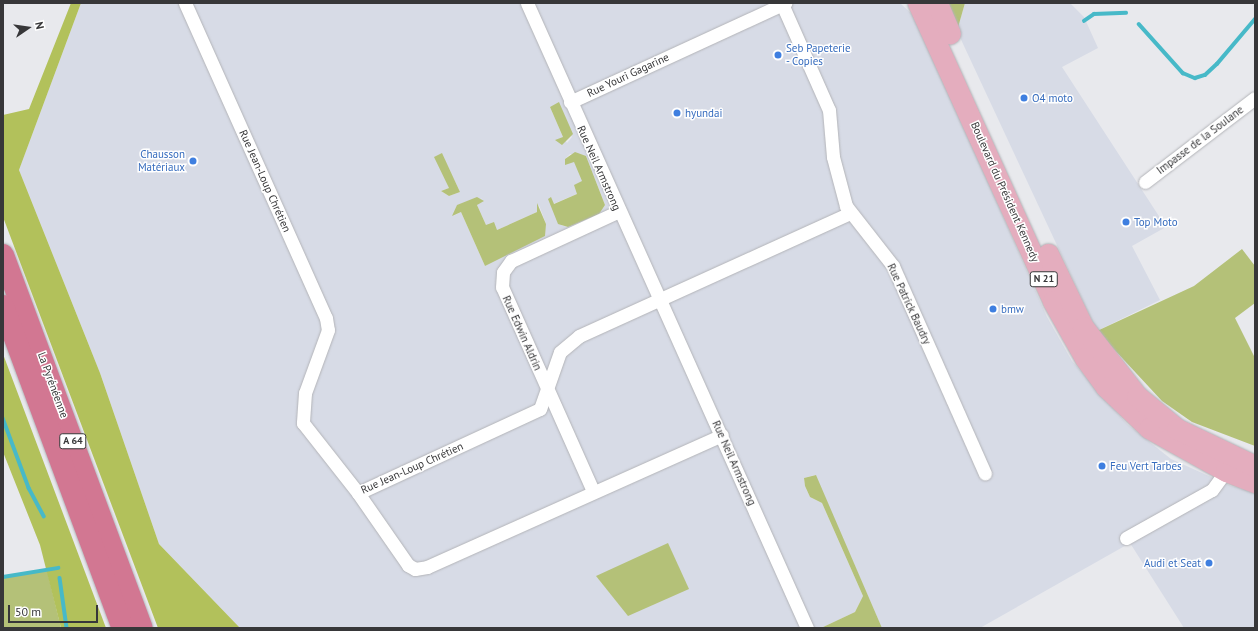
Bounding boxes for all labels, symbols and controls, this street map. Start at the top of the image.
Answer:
north arrow [8,8,48,48]
text: N [32,20,47,30]
place label: Seb Papeterie - Copies [786,42,851,68]
street label: Rue Youri Gagarine [585,50,671,100]
marker: Seb Papeterie - Copies [773,50,783,60]
place label: O4 moto [1032,91,1073,105]
marker: O4 moto [1019,93,1029,103]
street label: Impasse de la Soulane [1154,103,1246,177]
place label: hyundai [685,106,722,120]
marker: hyundai [672,108,682,118]
street label: Boulevard du Président Kennedy [968,120,1042,264]
street label: Rue Neil Armstrong [574,123,624,213]
street label: Rue Jean-Loup Chrétien [236,128,294,234]
place label: Chausson Matériaux [138,148,185,174]
marker: Chausson Matériaux [188,156,198,166]
place label: Top Moto [1134,215,1178,229]
marker: Top Moto [1121,217,1131,227]
street label: Rue Patrick Baudry [884,261,934,347]
road number: N 21 [1029,271,1059,287]
street label: Rue Edwin Aldrin [500,293,544,373]
place label: bmw [1001,302,1024,316]
marker: bmw [988,304,998,314]
street label: La Pyrénéenne [35,350,71,420]
street label: Rue Neil Armstrong [709,418,759,508]
road number: A 64 [59,433,87,449]
street label: Rue Jean-Loup Chrétien [359,439,465,497]
place label: Feu Vert Tarbes [1110,459,1182,473]
marker: Feu Vert Tarbes [1097,461,1107,471]
place label: Audi et Seat [1144,556,1201,570]
marker: Audi et Seat [1204,558,1214,568]
scale bar [10,597,100,623]
text: 50 m [15,604,41,619]

